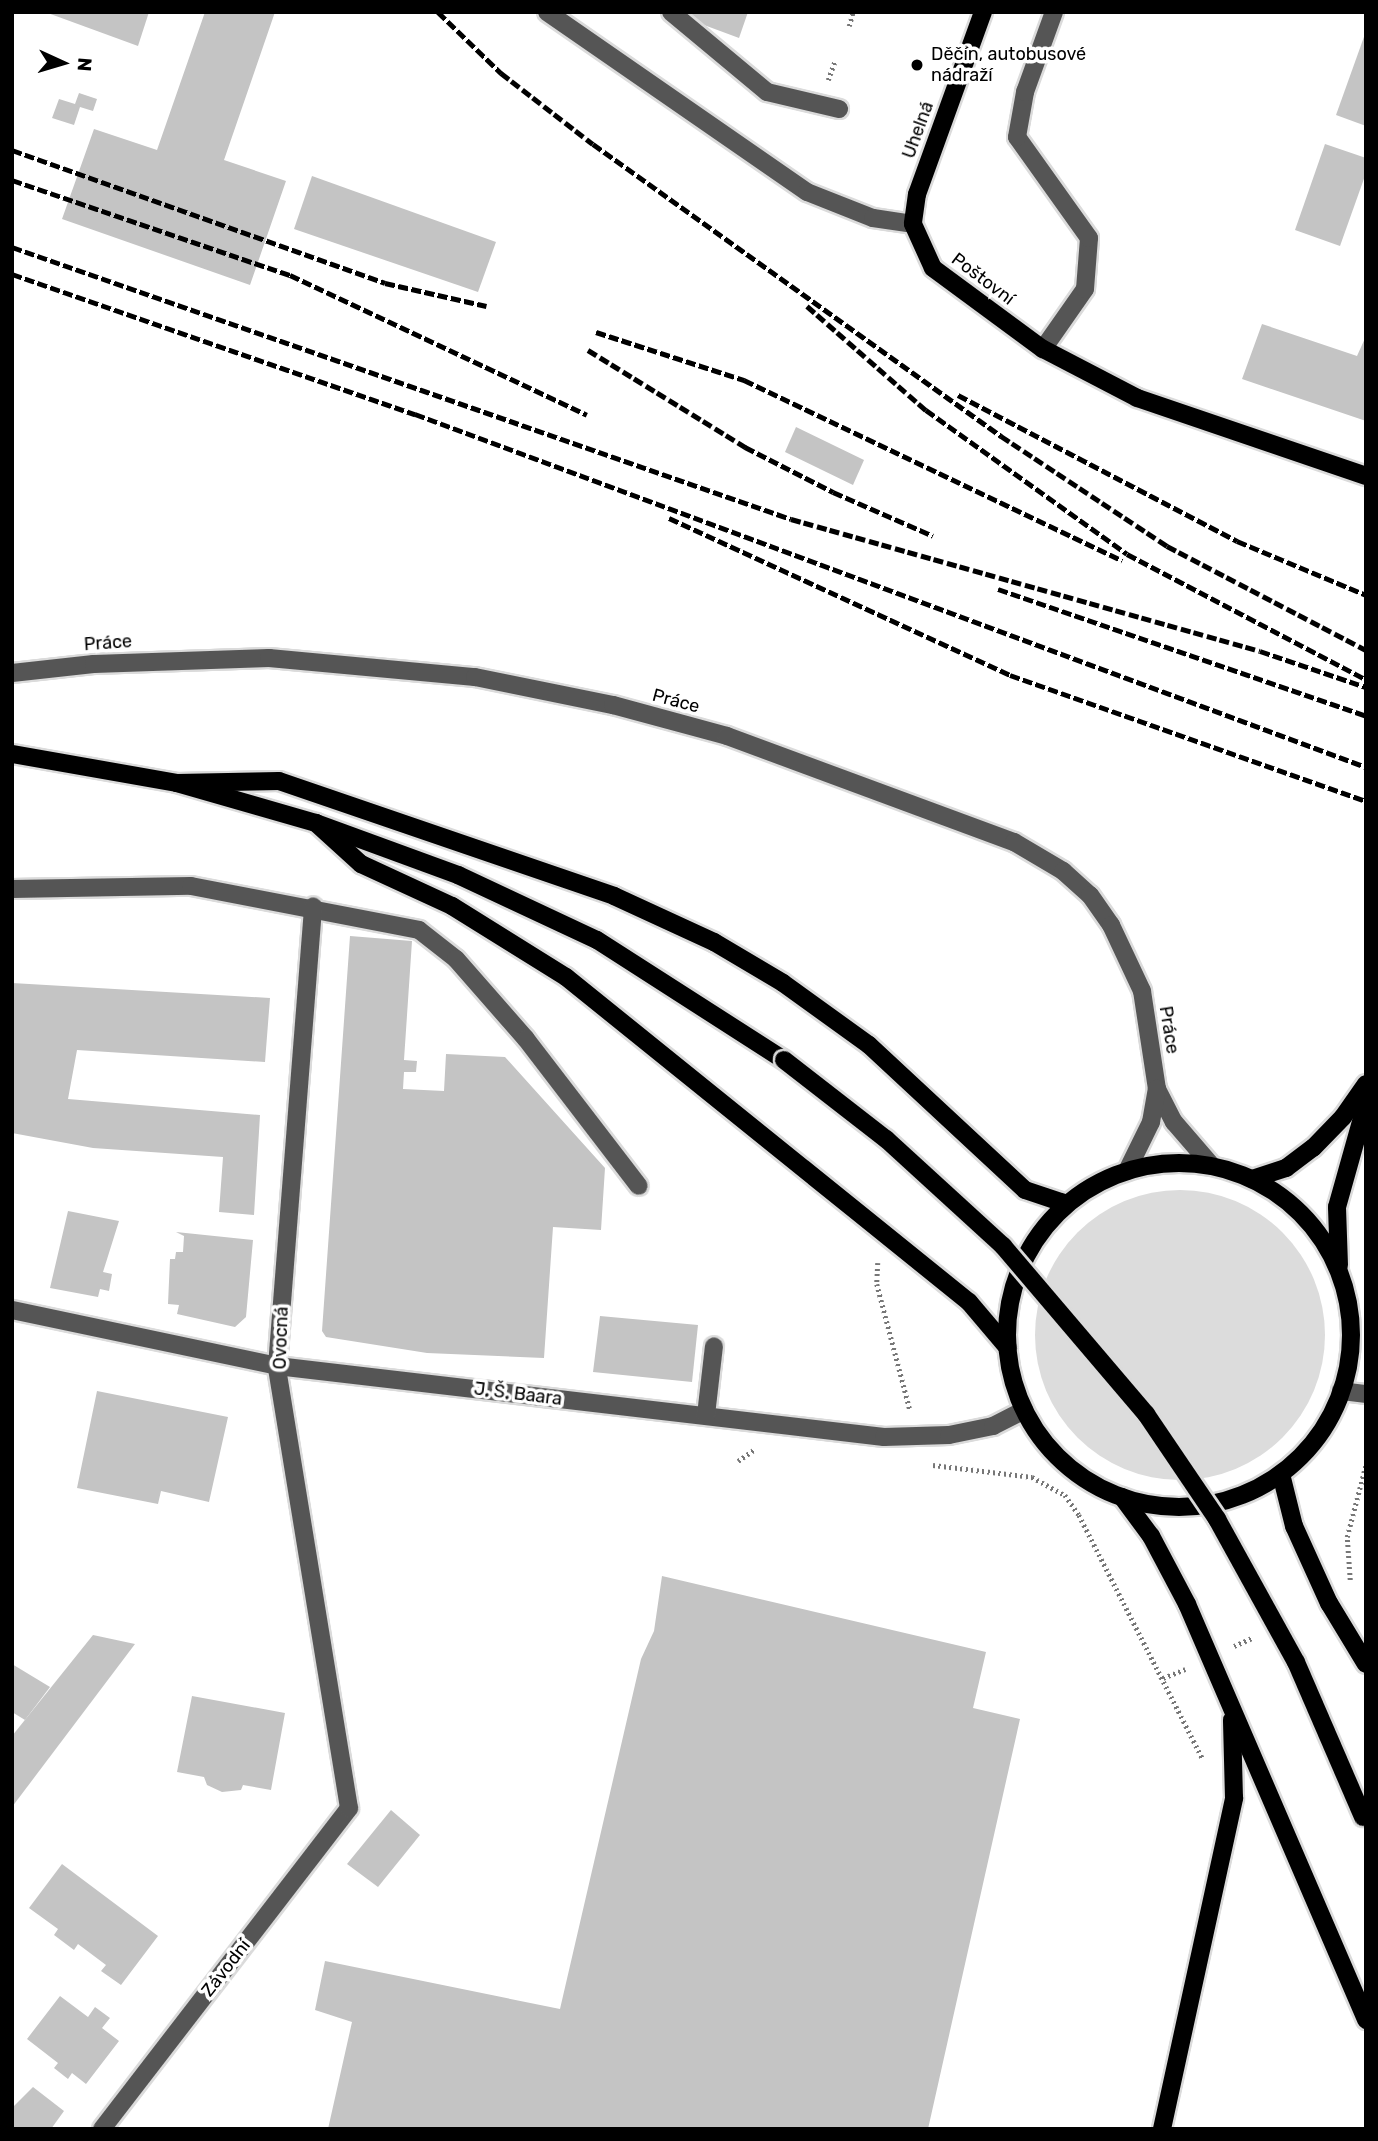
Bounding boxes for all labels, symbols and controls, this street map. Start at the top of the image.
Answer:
north arrow [28,28,98,98]
place label: Děčín, autobusové nádraží [931,44,1086,86]
text: N [72,57,96,72]
marker: Děčín, autobusové nádraží [909,57,925,73]
street label: Uhelná [898,99,938,161]
street label: Poštovní [947,248,1019,310]
street label: Práce [83,631,133,655]
street label: Práce [650,684,702,718]
street label: Práce [1155,1005,1183,1055]
street label: Ovocná [269,1306,293,1370]
street label: J. Š. Baara [473,1378,563,1410]
street label: Závodní [197,1935,255,2001]

